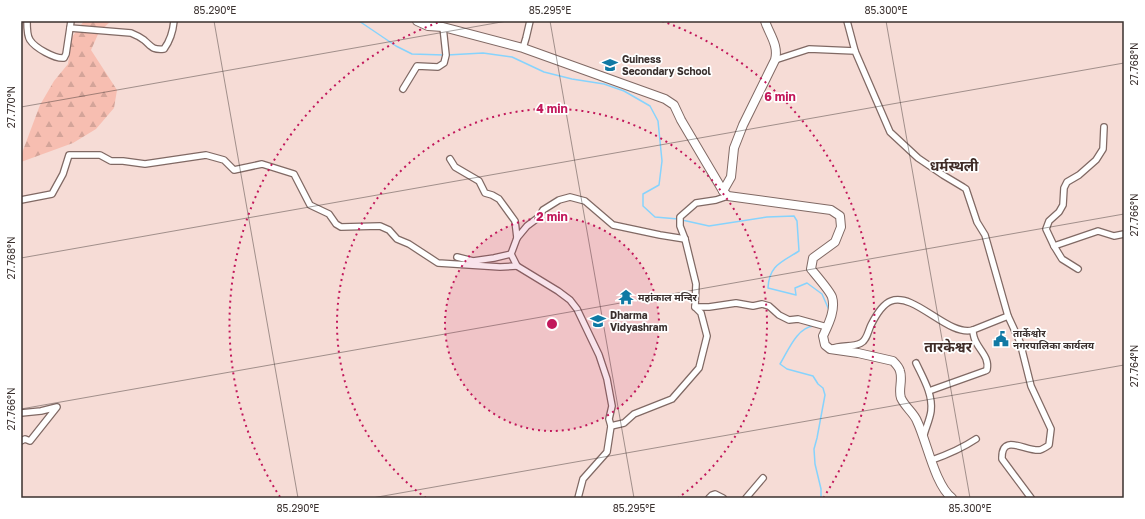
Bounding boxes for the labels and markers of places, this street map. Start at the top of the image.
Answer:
place label: Guiness Secondary School [622,53,711,77]
school or university icon: Guiness Secondary School [601,56,619,74]
temple icon: महांकाल मन्दिर [617,288,635,306]
place label: महांकाल मन्दिर [638,291,698,303]
place label: Dharma Vidyashram [610,309,668,333]
school or university icon: Dharma Vidyashram [589,312,607,330]
centre of rings [545,317,559,331]
place label: तार्केश्वोर नगरपालिका कार्यलय [1013,327,1095,351]
public building icon: तार्केश्वोर नगरपालिका कार्यलय [992,330,1010,348]

